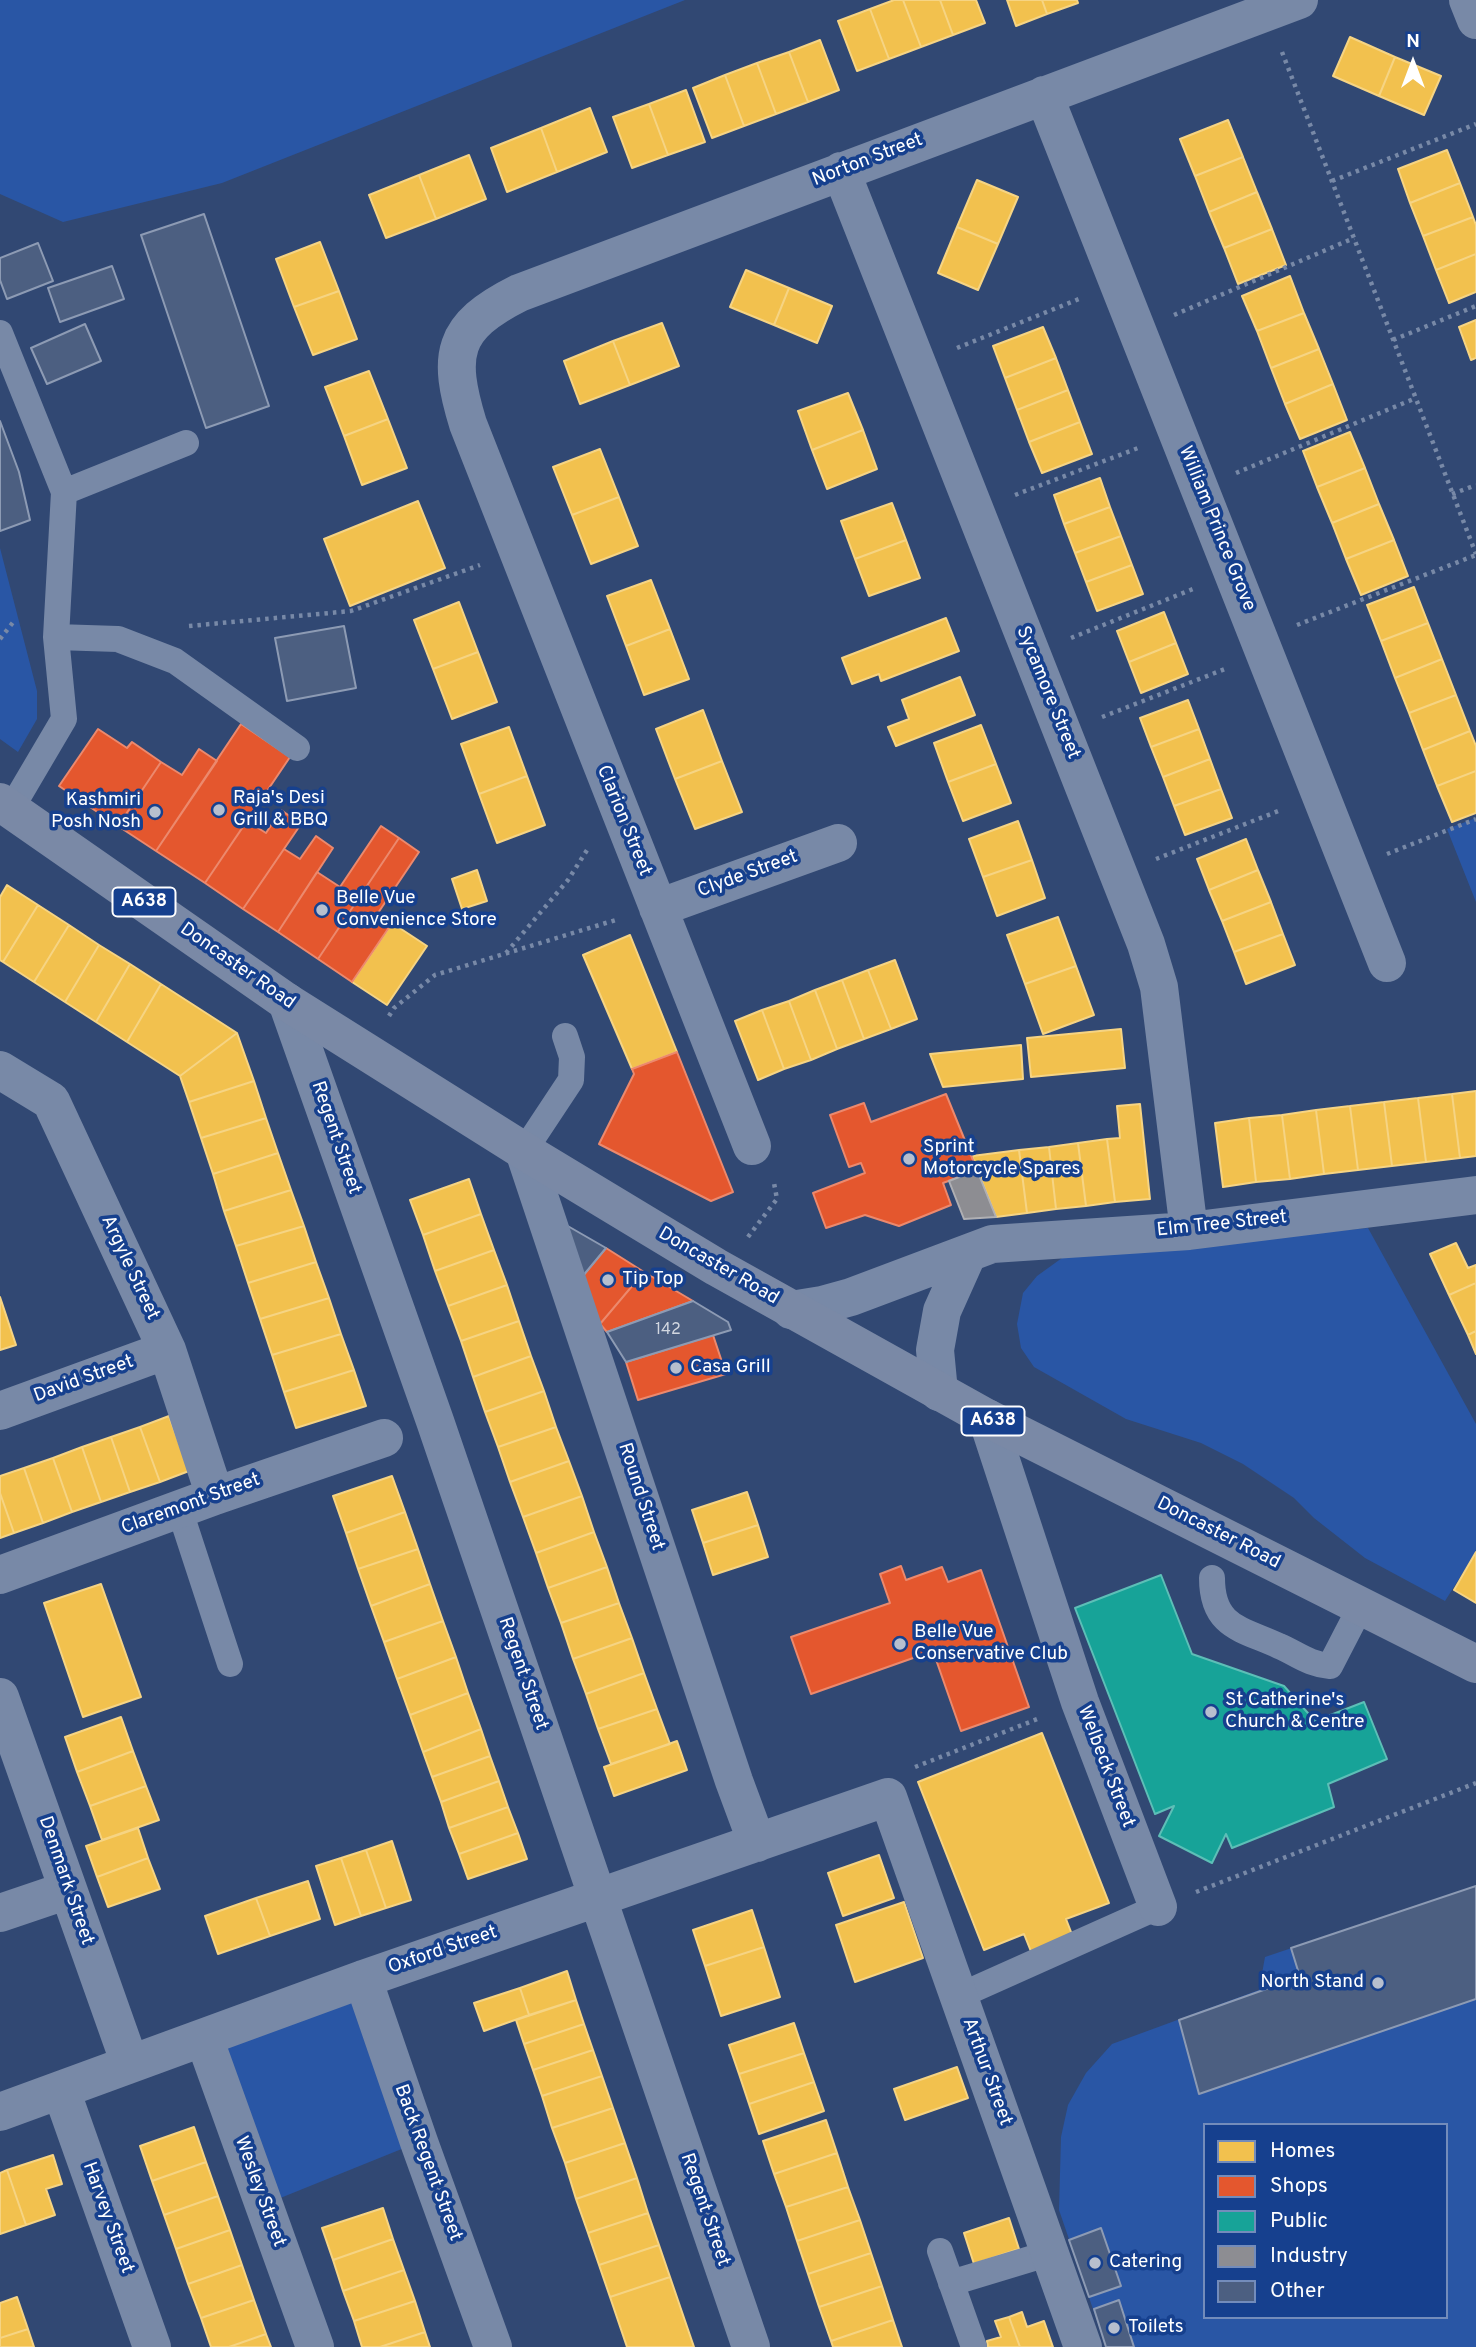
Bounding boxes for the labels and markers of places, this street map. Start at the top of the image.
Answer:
place label: Raja's Desi Grill & BBQ [233,788,328,832]
place label: Kashmiri Posh Nosh [51,790,141,834]
marker: Raja's Desi Grill & BBQ [211,802,227,818]
marker: Kashmiri Posh Nosh [147,804,163,820]
place label: Belle Vue Convenience Store [336,888,497,932]
marker: Belle Vue Convenience Store [314,902,330,918]
place label: Sprint Motorcycle Spares [923,1137,1080,1181]
marker: Sprint Motorcycle Spares [901,1151,917,1167]
place label: Tip Top [622,1269,684,1291]
marker: Tip Top [600,1272,616,1288]
place label: Casa Grill [690,1357,771,1379]
marker: Casa Grill [668,1360,684,1376]
place label: Belle Vue Conservative Club [914,1622,1068,1666]
marker: Belle Vue Conservative Club [892,1636,908,1652]
place label: St Catherine's Church & Centre [1225,1690,1364,1734]
marker: St Catherine's Church & Centre [1203,1704,1219,1720]
place label: North Stand [1260,1972,1364,1994]
marker: North Stand [1370,1975,1386,1991]
place label: Catering [1109,2252,1182,2274]
marker: Catering [1087,2255,1103,2271]
place label: Toilets [1128,2317,1184,2339]
marker: Toilets [1106,2320,1122,2336]

